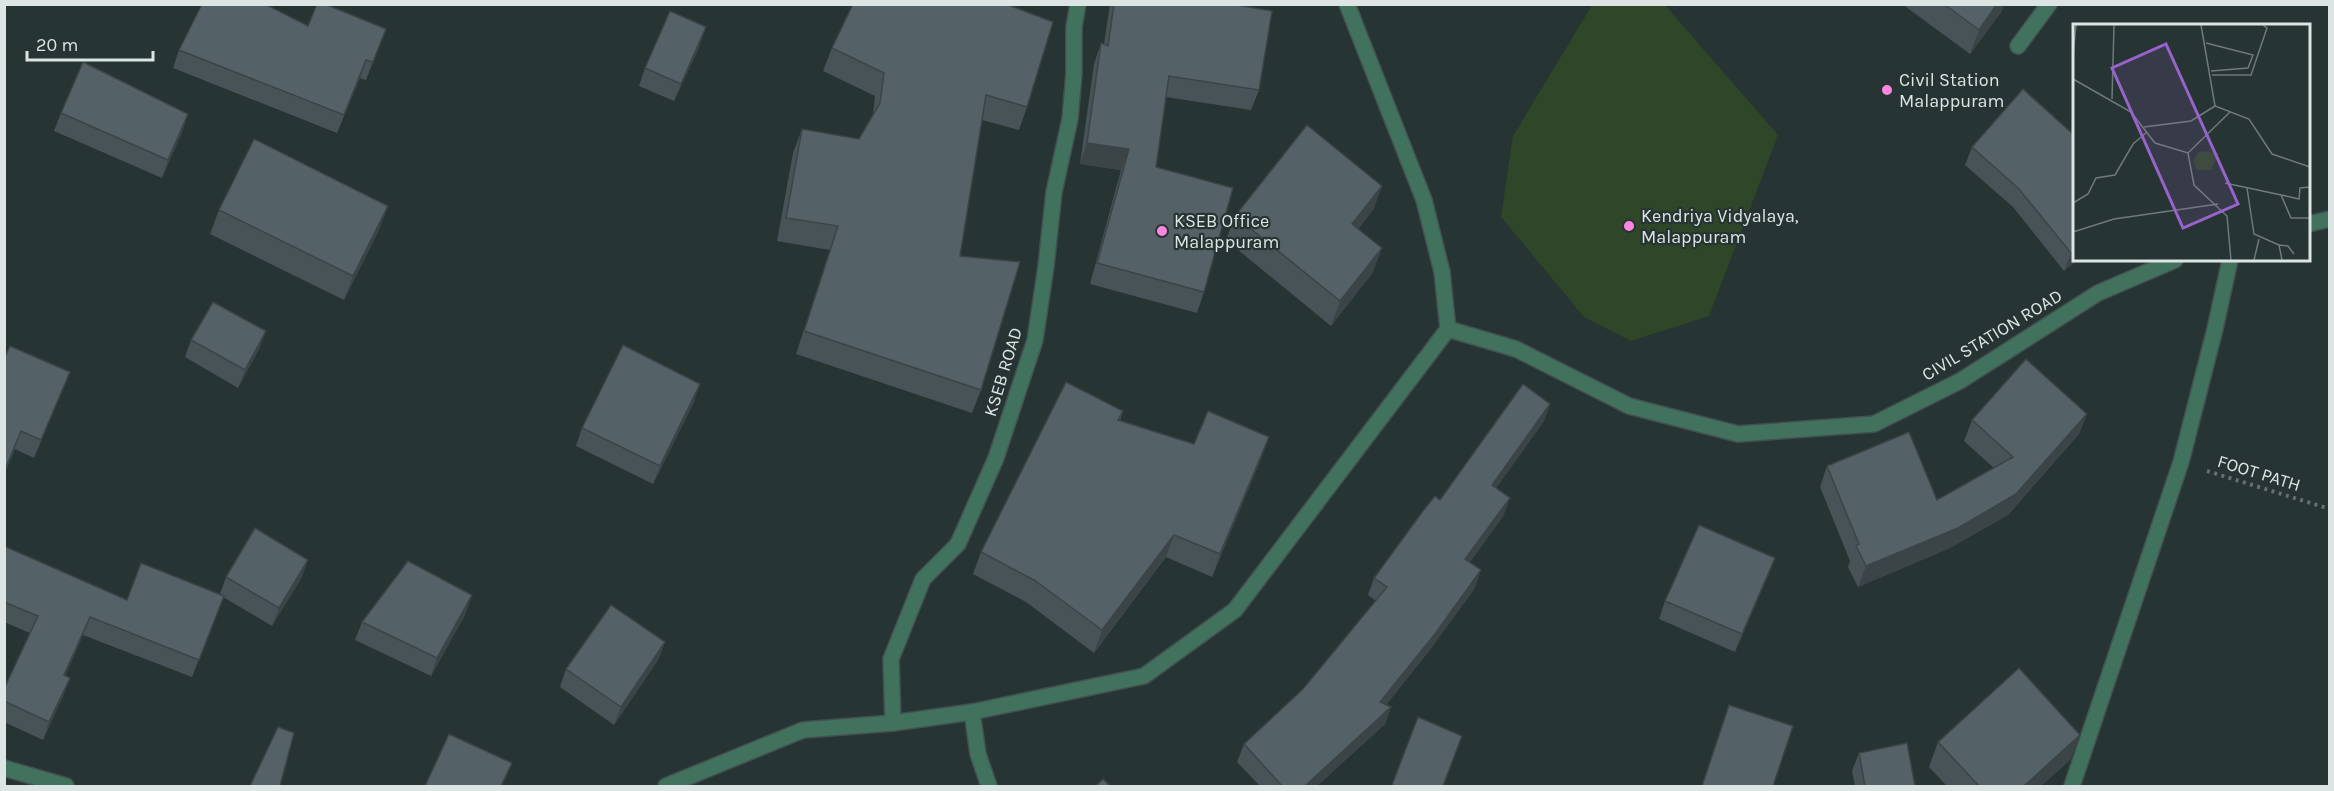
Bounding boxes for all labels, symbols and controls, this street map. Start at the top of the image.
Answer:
scale bar [27,24,153,62]
inset map [2073,24,2310,261]
text: 20 m [36,34,78,56]
place label: Civil Station Malappuram [1899,69,2004,112]
marker: Civil Station Malappuram [1880,83,1894,97]
place label: Kendriya Vidyalaya, Malappuram [1641,205,1799,248]
place label: KSEB Office Malappuram [1174,210,1279,253]
marker: Kendriya Vidyalaya, Malappuram [1622,219,1636,233]
marker: KSEB Office Malappuram [1155,224,1169,238]
street label: CIVIL STATION ROAD [1918,284,2066,386]
street label: KSEB ROAD [979,325,1027,419]
street label: FOOT PATH [2215,450,2303,496]

